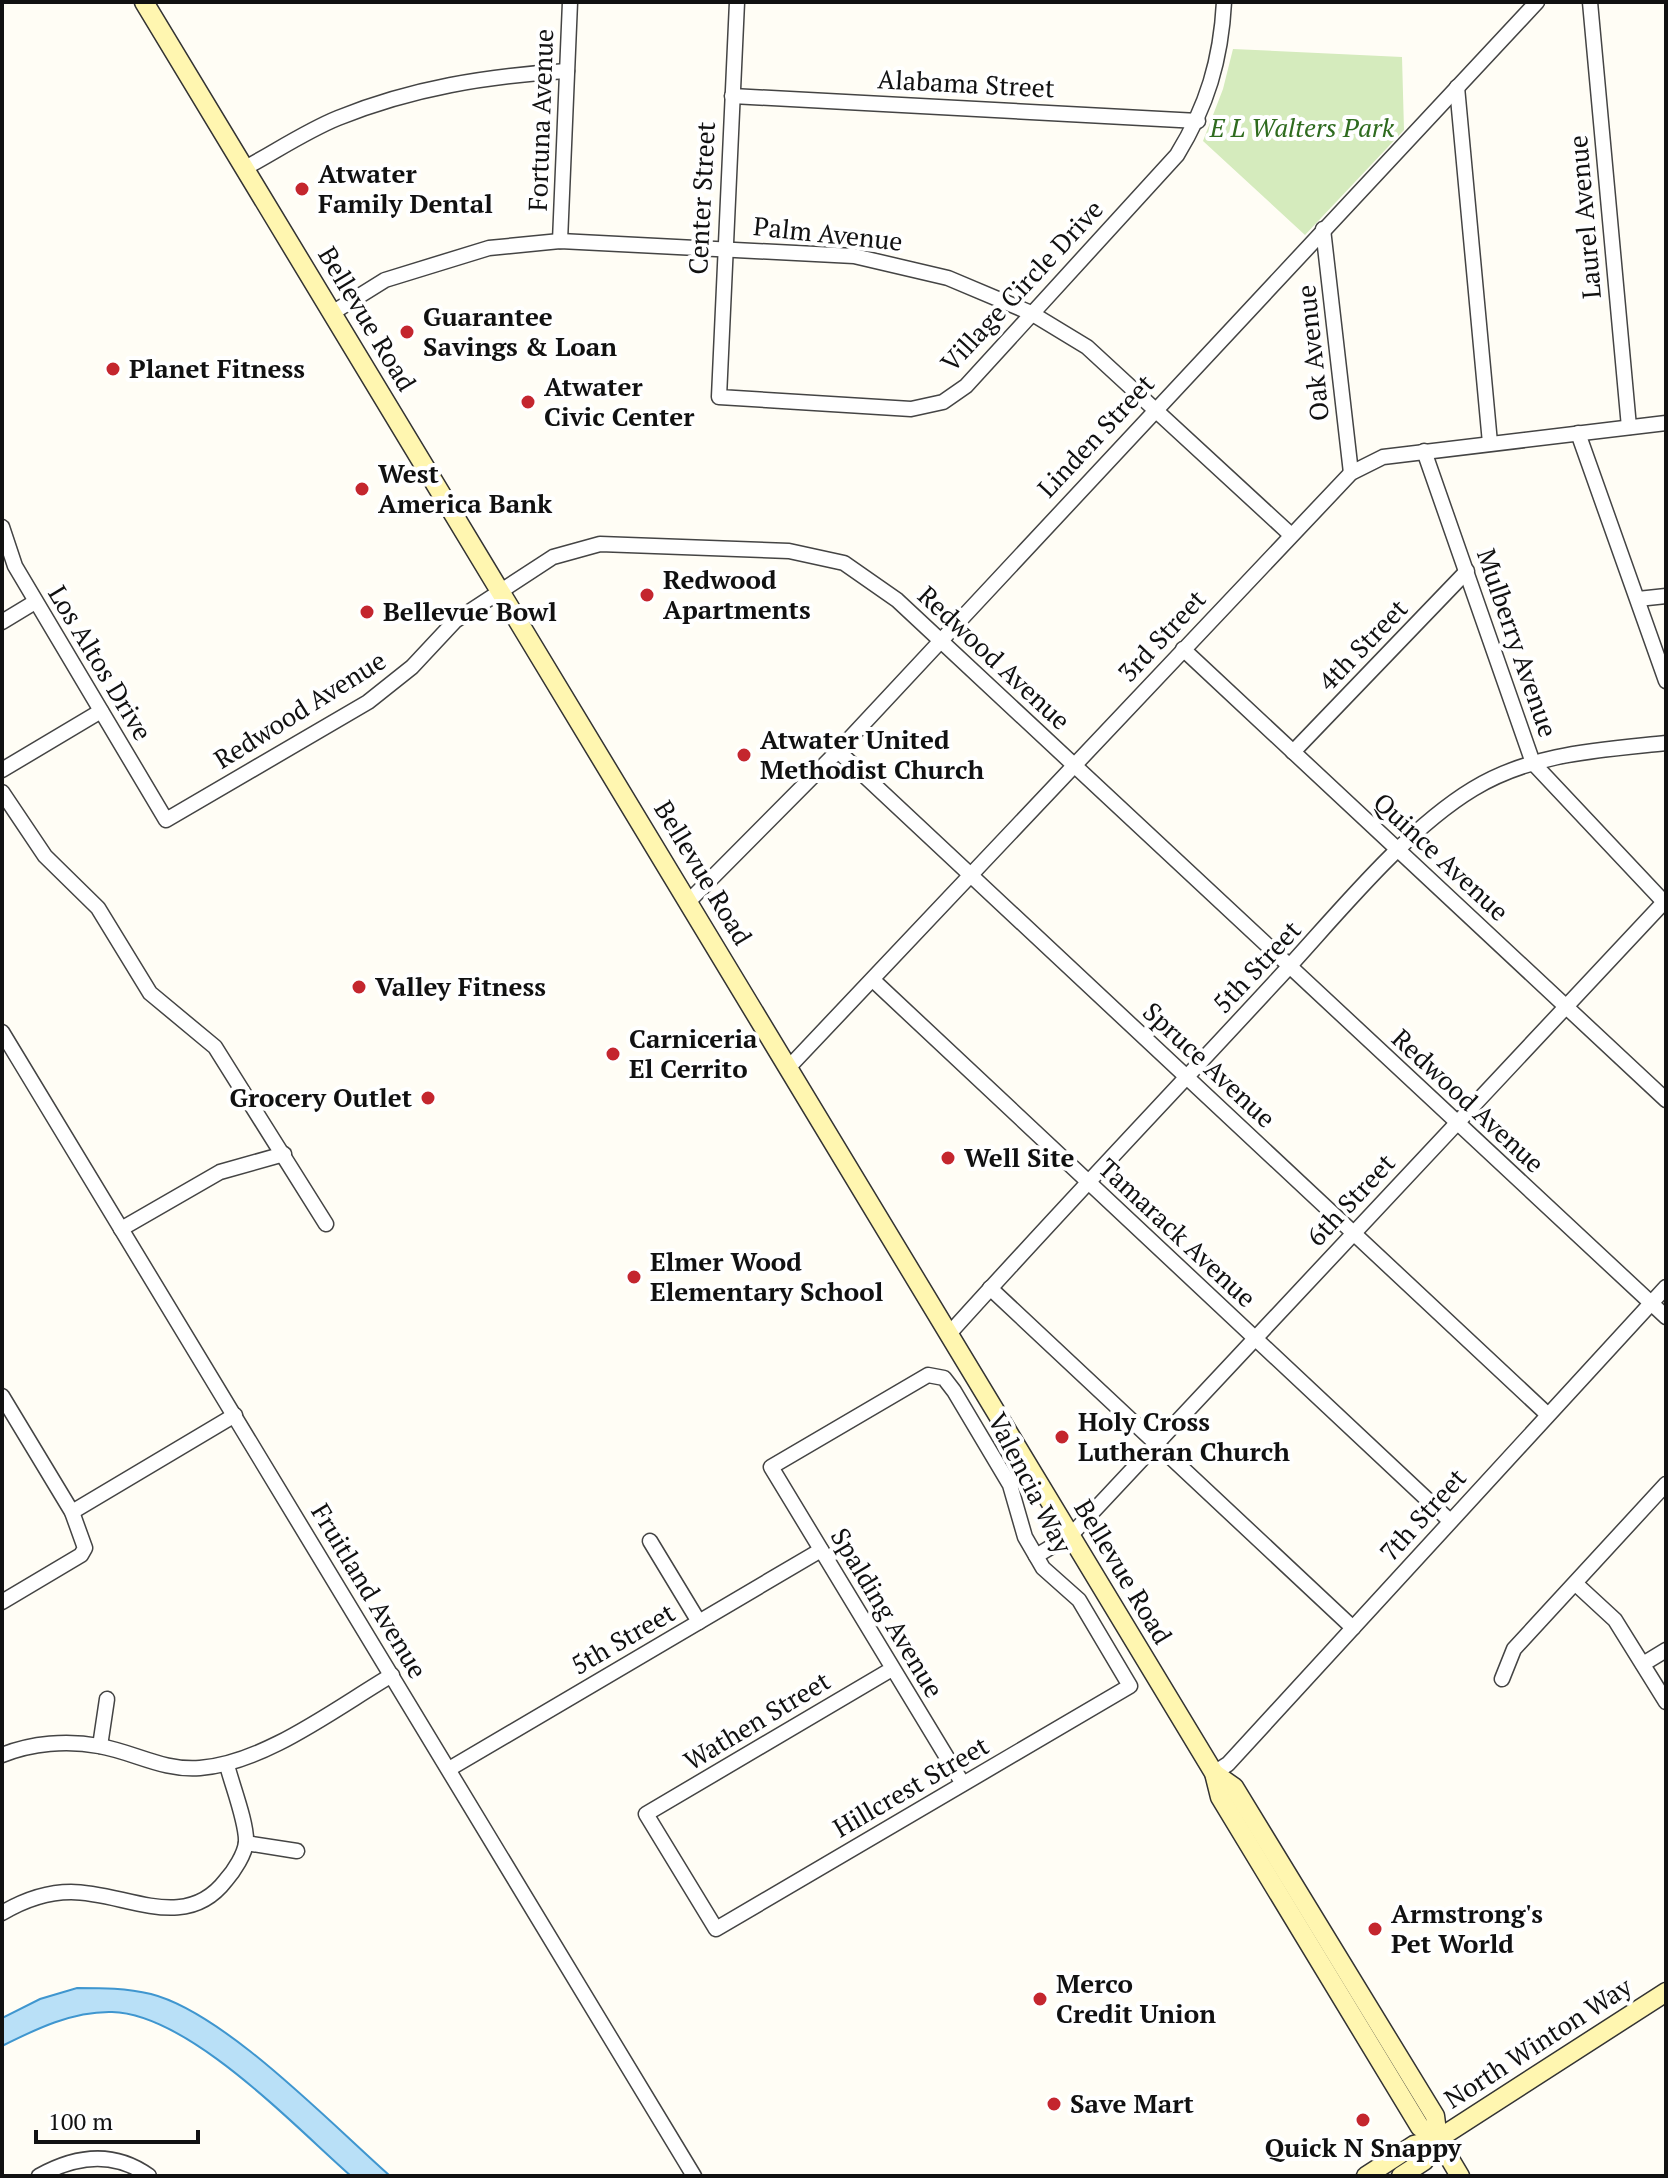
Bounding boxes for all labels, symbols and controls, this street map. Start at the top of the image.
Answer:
street label: Fortuna Avenue [520,28,560,212]
street label: Alabama Street [877,61,1056,105]
park label: E L Walters Park [1209,110,1395,144]
street label: Center Street [680,120,722,275]
street label: Laurel Avenue [1560,134,1608,300]
place label: Atwater Family Dental [318,156,493,220]
marker: Atwater Family Dental [293,180,311,198]
street label: Village Circle Drive [933,192,1110,379]
street label: Palm Avenue [752,208,904,258]
street label: Bellevue Road [311,240,424,397]
street label: Oak Avenue [1288,283,1336,423]
place label: Guarantee Savings & Loan [423,299,617,363]
marker: Guarantee Savings & Loan [398,323,416,341]
place label: Planet Fitness [129,351,305,385]
marker: Planet Fitness [104,360,122,378]
street label: Linden Street [1030,366,1161,504]
place label: Atwater Civic Center [544,369,695,433]
marker: Atwater Civic Center [519,393,537,411]
place label: West America Bank [378,456,553,520]
marker: West America Bank [353,480,371,498]
street label: Mulberry Avenue [1470,544,1566,741]
place label: Redwood Apartments [663,562,811,626]
street label: Redwood Avenue [911,578,1078,737]
street label: Los Altos Drive [41,579,160,746]
street label: 3rd Street [1110,582,1213,689]
marker: Redwood Apartments [638,586,656,604]
street label: 4th Street [1310,591,1415,697]
place label: Bellevue Bowl [383,594,557,628]
marker: Bellevue Bowl [358,603,376,621]
street label: Redwood Avenue [207,643,392,776]
place label: Atwater United Methodist Church [760,722,985,786]
marker: Atwater United Methodist Church [735,746,753,764]
street label: Quince Avenue [1367,785,1517,928]
street label: Bellevue Road [647,794,760,951]
street label: 5th Street [1205,913,1308,1020]
place label: Valley Fitness [375,969,546,1003]
marker: Valley Fitness [350,978,368,996]
street label: Spruce Avenue [1136,994,1283,1134]
place label: Carniceria El Cerrito [629,1021,758,1085]
street label: Redwood Avenue [1385,1021,1552,1180]
marker: Carniceria El Cerrito [604,1045,622,1063]
place label: Grocery Outlet [229,1080,413,1114]
marker: Grocery Outlet [419,1089,437,1107]
place label: Well Site [964,1140,1075,1174]
street label: 6th Street [1299,1146,1402,1253]
marker: Well Site [939,1149,957,1167]
street label: Tamarack Avenue [1092,1150,1264,1314]
place label: Elmer Wood Elementary School [650,1244,883,1308]
marker: Elmer Wood Elementary School [625,1268,643,1286]
place label: Holy Cross Lutheran Church [1078,1404,1290,1468]
street label: Valencia Way [981,1406,1081,1559]
marker: Holy Cross Lutheran Church [1053,1428,1071,1446]
street label: 7th Street [1372,1461,1473,1568]
street label: Bellevue Road [1067,1493,1180,1650]
street label: Fruitland Avenue [304,1497,435,1684]
street label: Spalding Avenue [824,1521,952,1704]
street label: 5th Street [564,1595,681,1681]
street label: Wathen Street [677,1663,836,1777]
street label: Hillcrest Street [827,1728,995,1844]
place label: Armstrong's Pet World [1391,1896,1543,1960]
marker: Armstrong's Pet World [1366,1920,1384,1938]
place label: Merco Credit Union [1056,1966,1216,2030]
street label: North Winton Way [1437,1968,1638,2115]
marker: Merco Credit Union [1031,1990,1049,2008]
place label: Save Mart [1070,2086,1194,2120]
scale bar [36,2094,198,2144]
marker: Save Mart [1045,2095,1063,2113]
text: 100 m [48,2105,113,2137]
marker: Quick N Snappy [1354,2111,1372,2129]
place label: Quick N Snappy [1265,2130,1463,2164]

